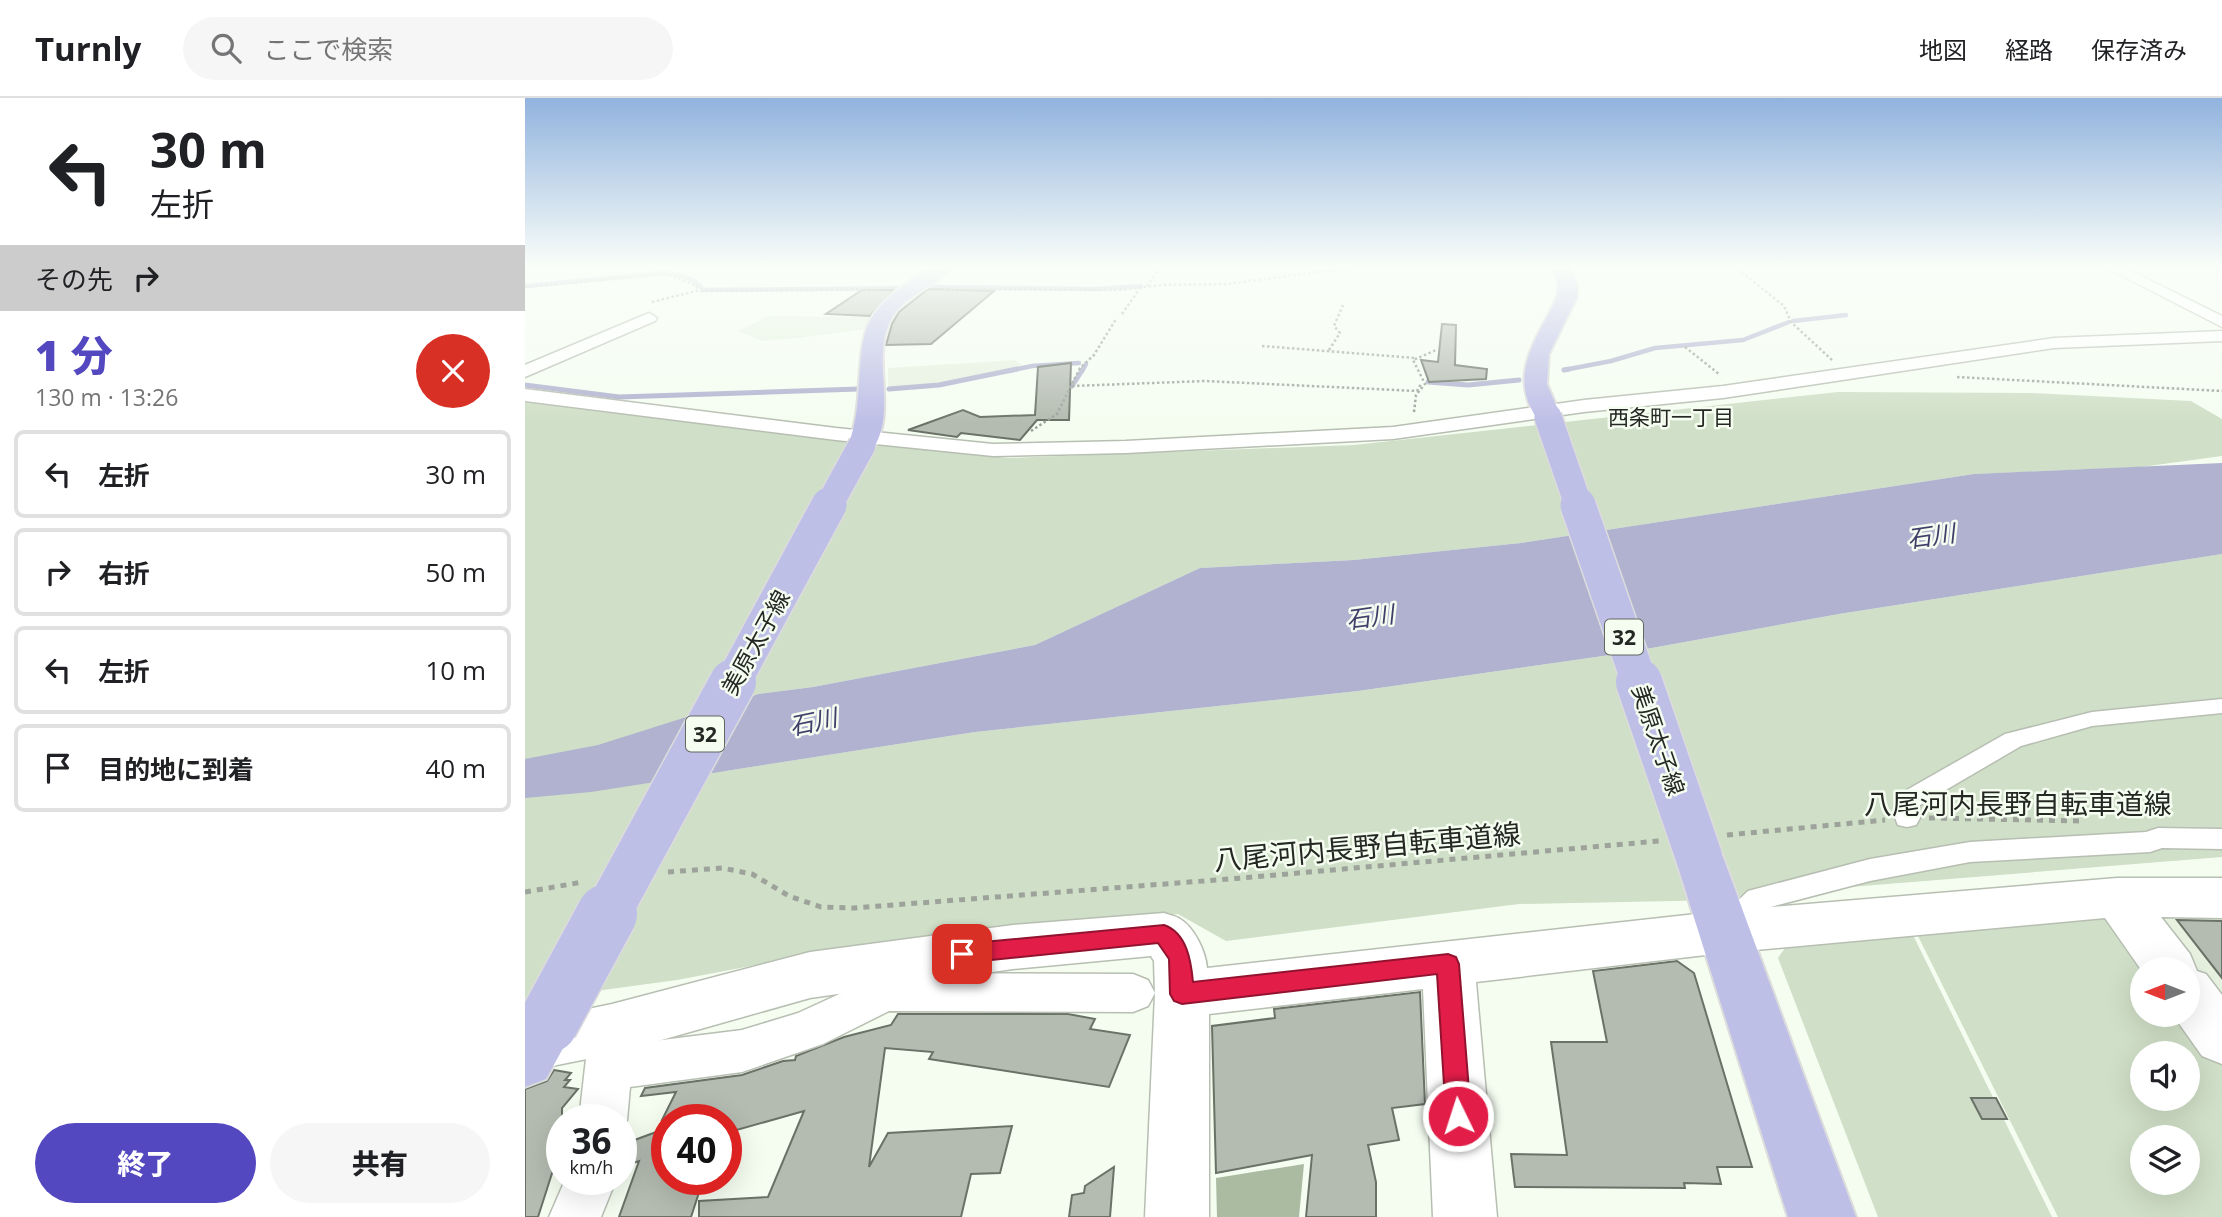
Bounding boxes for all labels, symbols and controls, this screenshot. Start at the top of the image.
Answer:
search box [183,17,673,80]
text: Turnly [35,26,141,71]
icon: search [207,29,245,67]
text: ここで検索 [263,31,393,67]
text: 地図 [1919,33,1967,66]
text: 経路 [2005,33,2053,66]
text: 保存済み [2091,33,2187,66]
text: 30 m [150,116,267,182]
icon: left [35,126,126,217]
text: 左折 [150,182,214,225]
icon: right [127,259,165,297]
text: その先 [35,261,113,297]
text: 1 分 [35,326,113,383]
button: close [416,334,490,408]
text: 130 m · 13:26 [35,381,178,413]
district label: 西条町一丁目 [1608,403,1734,431]
icon: left [39,455,77,493]
text: 30 m [425,456,486,492]
text: 左折 [98,457,150,493]
water label: 石川 [1905,515,1960,555]
icon: right [39,553,77,591]
text: 50 m [425,554,486,590]
text: 右折 [98,555,150,591]
street label: 美原太子線 [713,584,797,700]
water label: 石川 [1344,596,1399,636]
road number: 32 [1605,620,1643,654]
icon: left [39,651,77,689]
text: 10 m [425,652,486,688]
text: 左折 [98,653,150,689]
street label: 美原太子線 [1625,680,1693,800]
water label: 石川 [786,699,843,742]
road number: 32 [686,716,724,752]
icon: arrive [39,749,77,787]
text: 40 m [425,750,486,786]
text: 目的地に到着 [98,751,254,787]
street label: 八尾河内長野自転車道線 [1864,784,2172,822]
street label: 八尾河内長野自転車道線 [1212,814,1522,878]
pin [932,924,992,984]
icon: arrive [943,935,981,973]
north arrow [2130,957,2200,1027]
map controls [2130,957,2200,1195]
button: sound [2130,1041,2200,1111]
position arrow [1421,1079,1495,1153]
speed limit sign: 40 [651,1104,742,1195]
text: 36 [571,1117,612,1164]
button: 終了 [35,1123,256,1203]
button: 共有 [270,1123,490,1203]
button: layers [2130,1125,2200,1195]
text: km/h [570,1155,613,1179]

